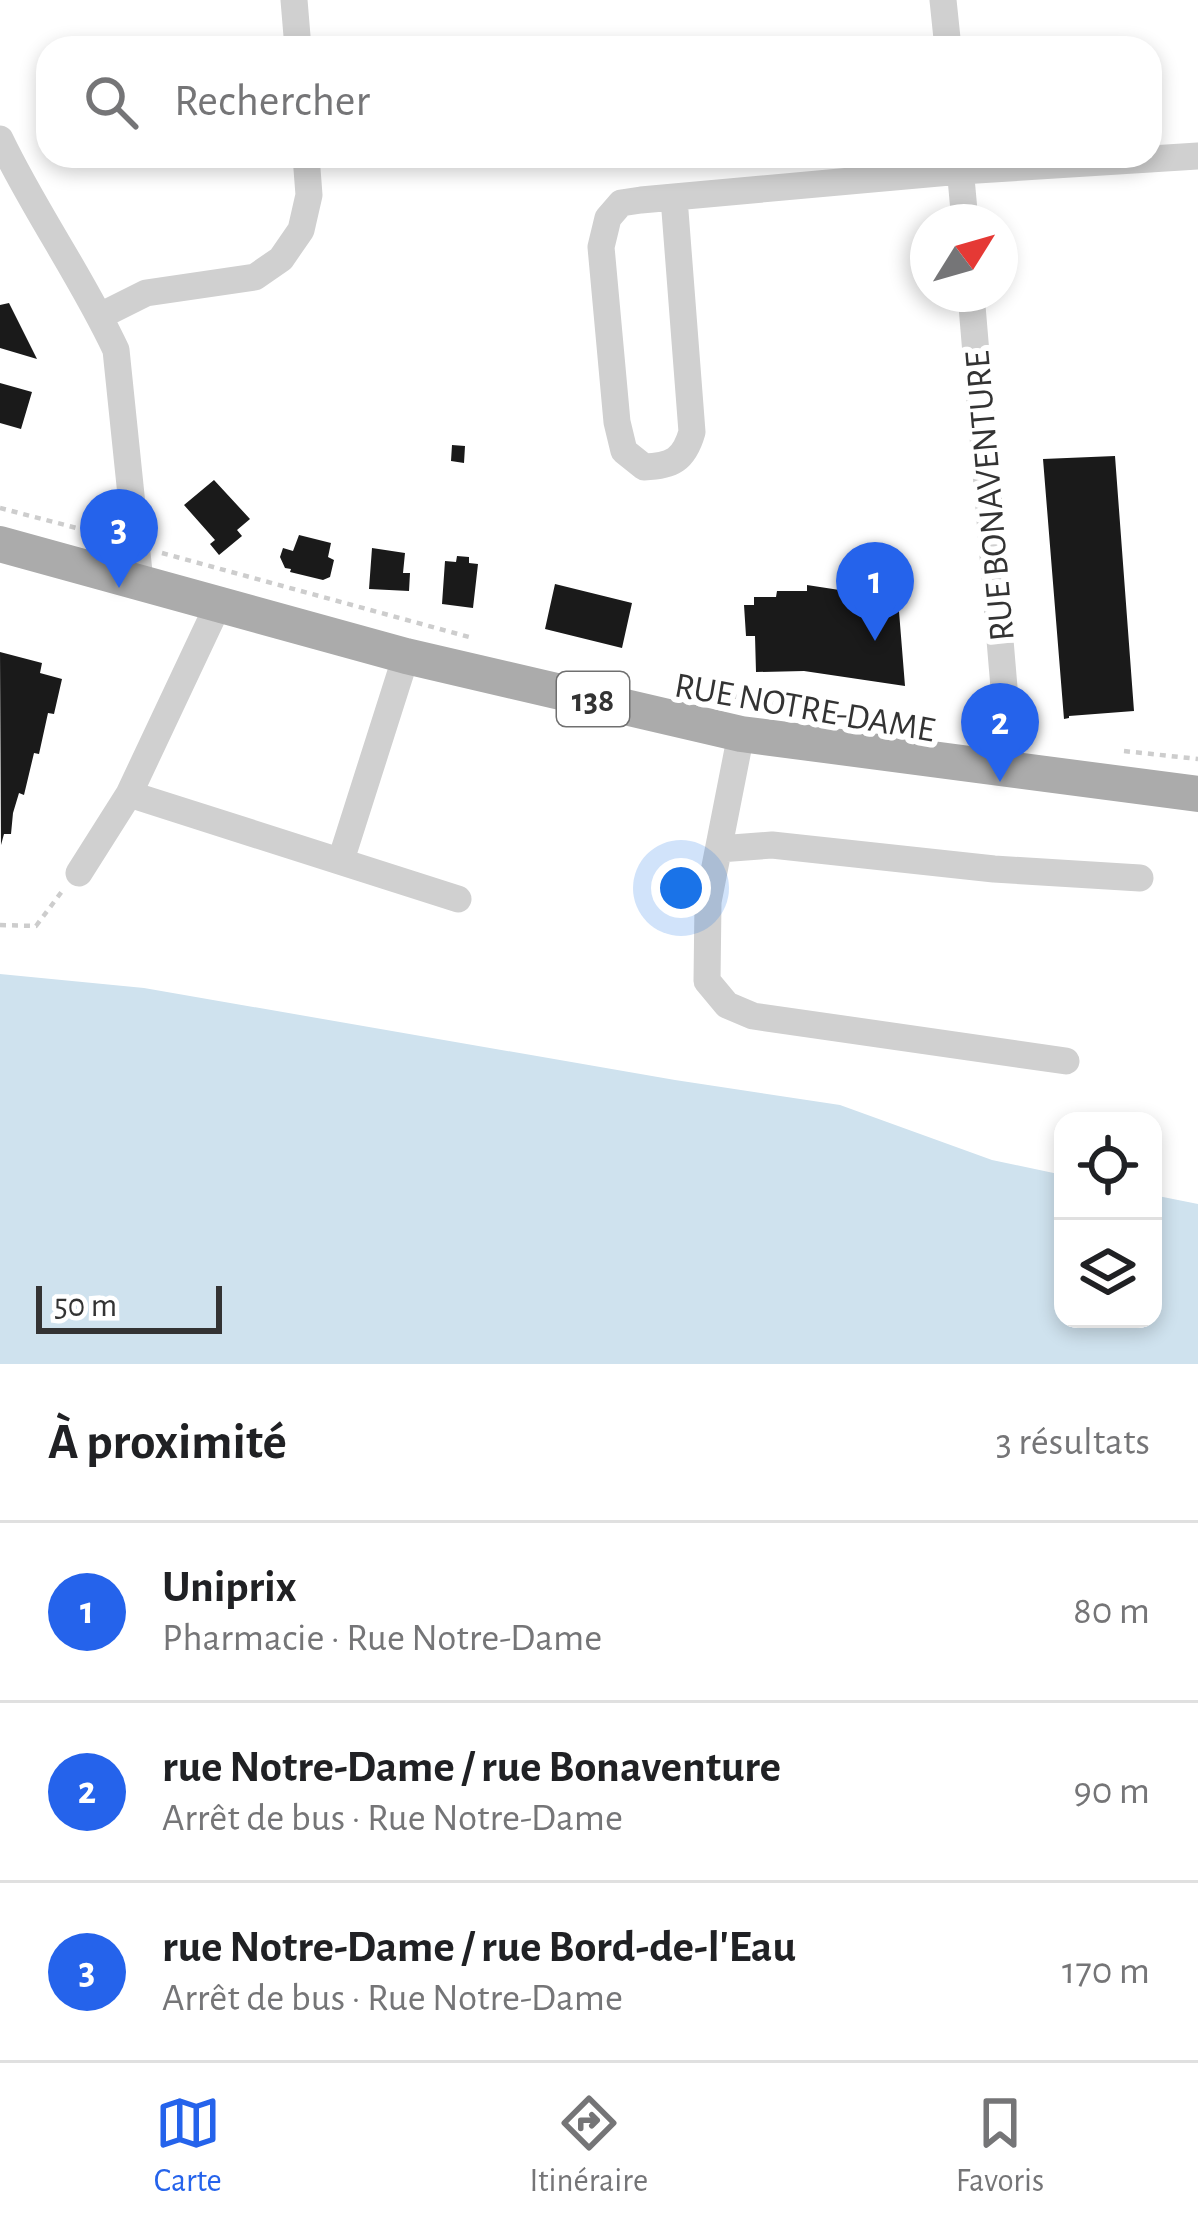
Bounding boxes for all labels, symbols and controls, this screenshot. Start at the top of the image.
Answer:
search box [36,36,1162,168]
icon: search [78,69,144,135]
text: Rechercher [174,79,370,124]
north arrow [910,204,1018,312]
street label: RUE BONAVENTURE [959,349,1021,642]
pin: 3 [80,489,158,588]
pin: 1 [836,542,914,641]
street label: RUE NOTRE-DAME [672,667,938,749]
road number: 138 [557,672,629,726]
pin: 2 [961,683,1039,782]
your location [651,858,711,918]
map controls [1054,1112,1162,1328]
button: locate [1054,1112,1162,1220]
button: layers [1054,1220,1162,1328]
scale bar [36,1280,222,1333]
text: 50 m [54,1290,117,1323]
text: À proximité [48,1417,287,1468]
text: 3 résultats [996,1423,1150,1462]
text: Uniprix [162,1565,297,1610]
text: 1 [80,1592,94,1631]
text: 80 m [1073,1592,1150,1631]
text: Pharmacie · Rue Notre-Dame [162,1619,602,1658]
text: rue Notre-Dame / rue Bonaventure [162,1745,781,1790]
text: 2 [78,1772,96,1811]
text: 90 m [1073,1772,1150,1811]
text: Arrêt de bus · Rue Notre-Dame [162,1799,623,1838]
text: rue Notre-Dame / rue Bord-de-l'Eau [162,1925,796,1970]
text: 3 [79,1952,95,1991]
text: 170 m [1062,1952,1150,1991]
text: Arrêt de bus · Rue Notre-Dame [162,1979,623,2018]
tab: Carte [154,2090,222,2202]
tab: Itinéraire [529,2090,648,2202]
tab: Favoris [956,2090,1044,2202]

